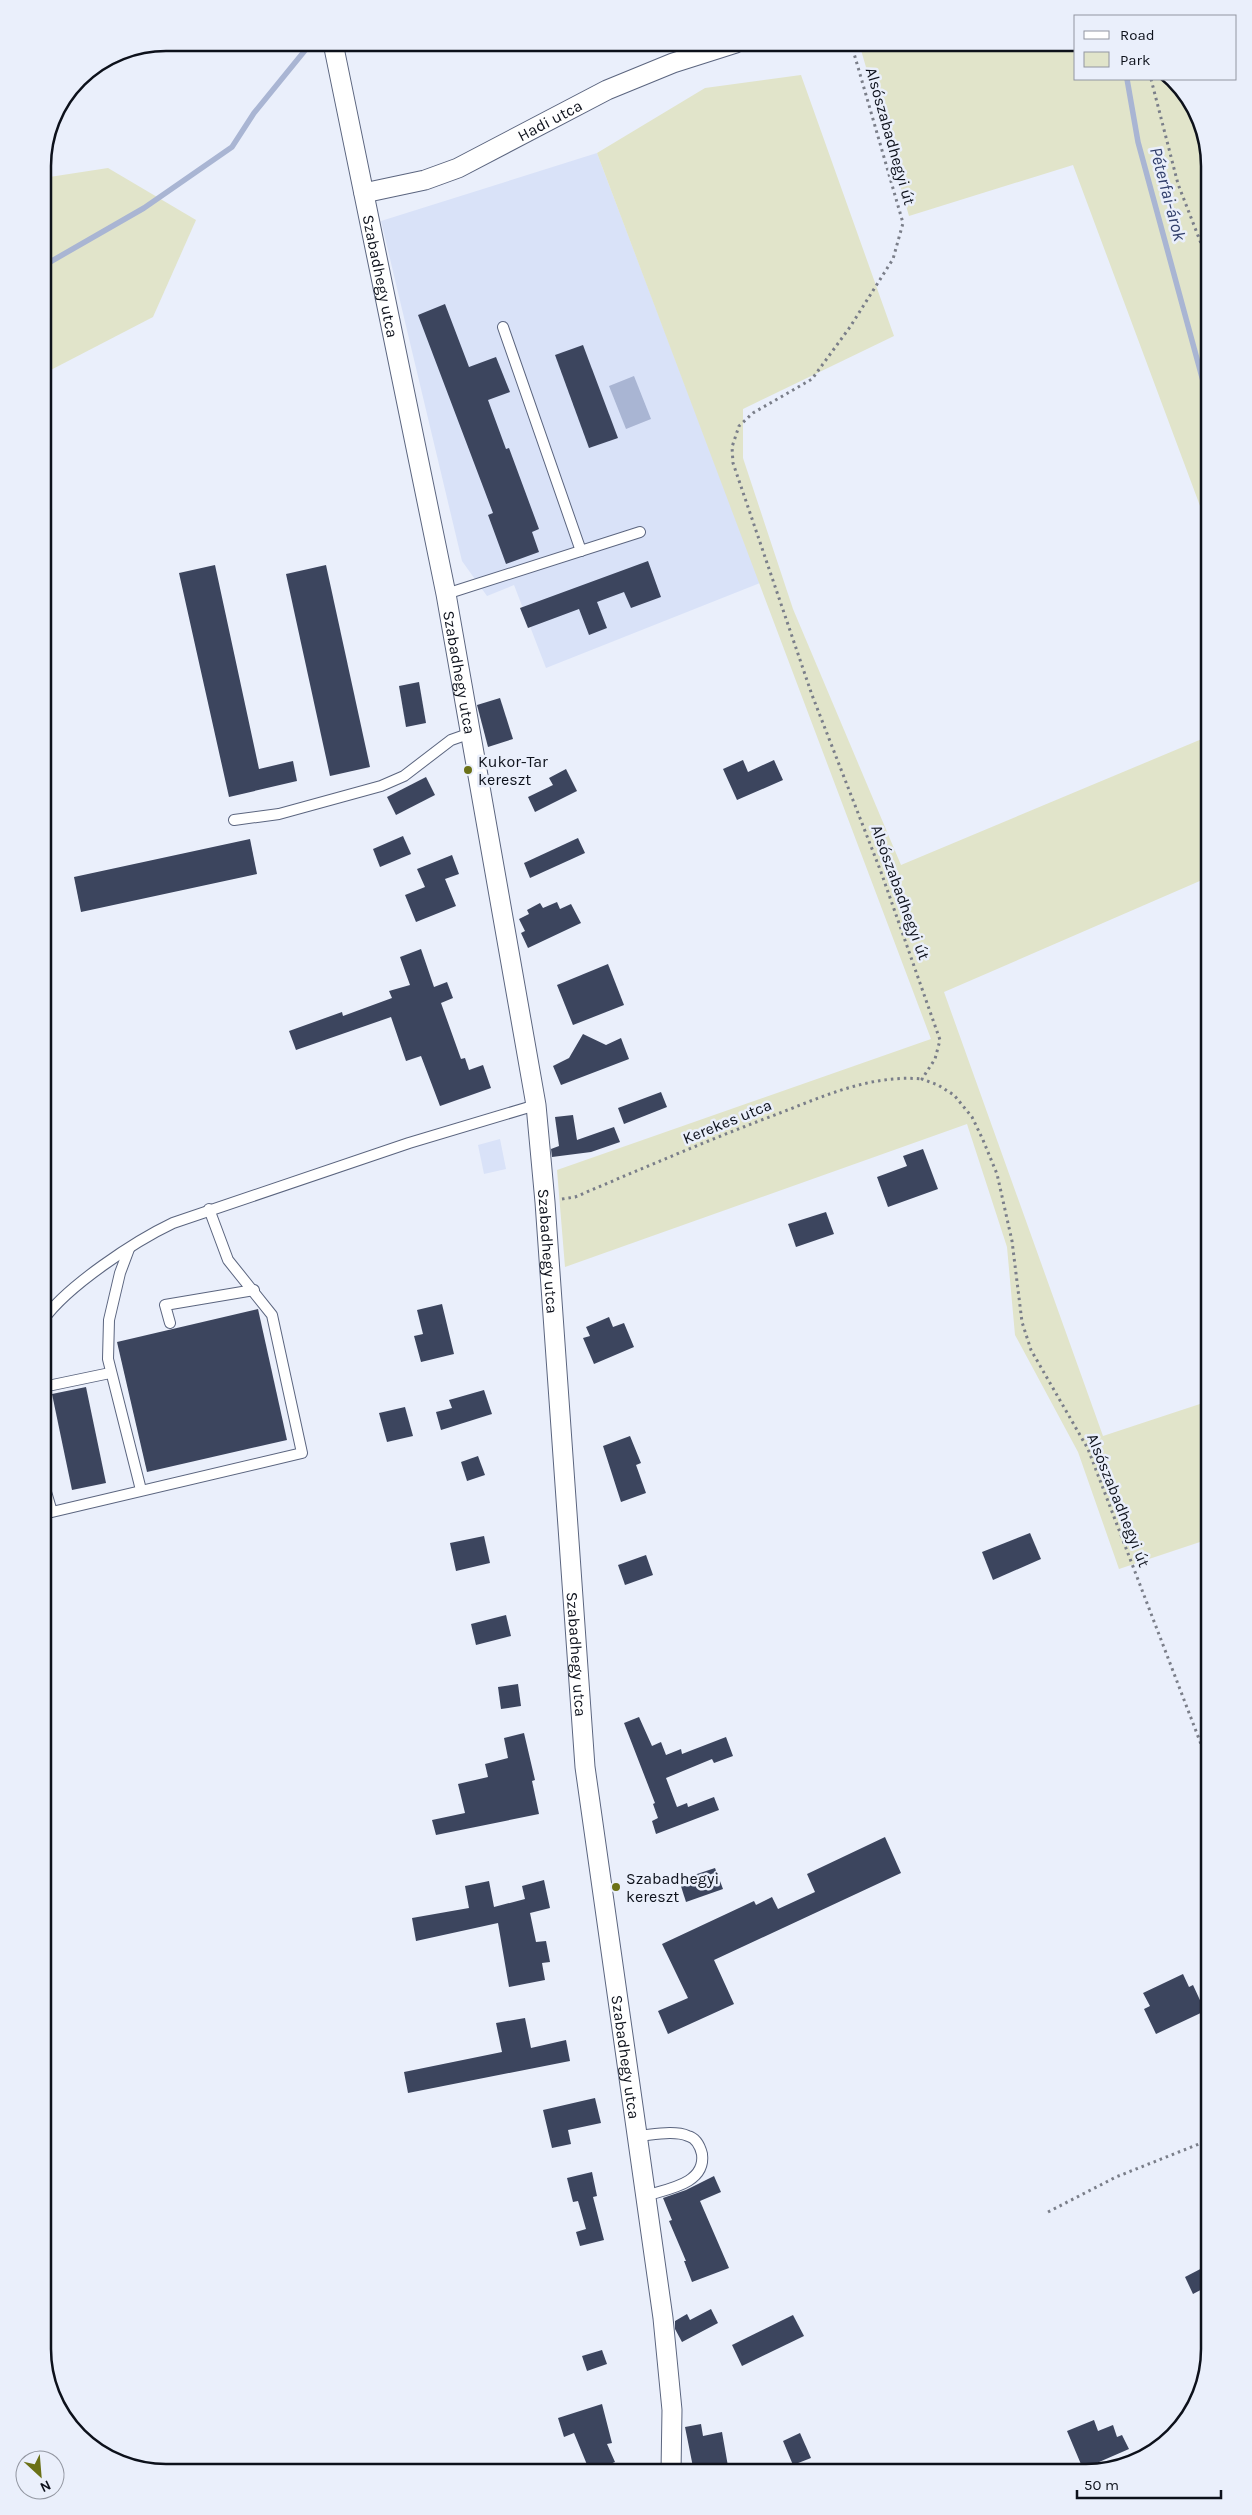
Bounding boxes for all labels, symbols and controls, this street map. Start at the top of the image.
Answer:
legend [1074,15,1237,80]
text: Road [1120,26,1155,44]
text: Park [1120,51,1150,69]
street label: Alsószabadhegyi út [862,65,919,207]
street label: Hadi utca [514,96,586,145]
water label: Péterfai-árok [1145,145,1191,244]
street label: Szabadhegy utca [358,213,402,339]
street label: Szabadhegy utca [439,609,480,736]
place label: Kukor-Tar kereszt [478,752,548,789]
marker: Kukor-Tar kereszt [462,764,474,776]
street label: Alsószabadhegyi út [867,822,934,962]
street label: Kerekes utca [680,1095,774,1148]
street label: Szabadhegy utca [534,1188,562,1314]
street label: Alsószabadhegyi út [1083,1431,1154,1570]
street label: Szabadhegy utca [563,1591,590,1717]
place label: Szabadhegyi kereszt [626,1869,719,1906]
marker: Szabadhegyi kereszt [610,1881,622,1893]
street label: Szabadhegy utca [607,1994,644,2120]
north arrow [15,2450,65,2500]
scale bar [1077,2468,1221,2500]
text: N [37,2476,54,2496]
text: 50 m [1084,2476,1119,2494]

